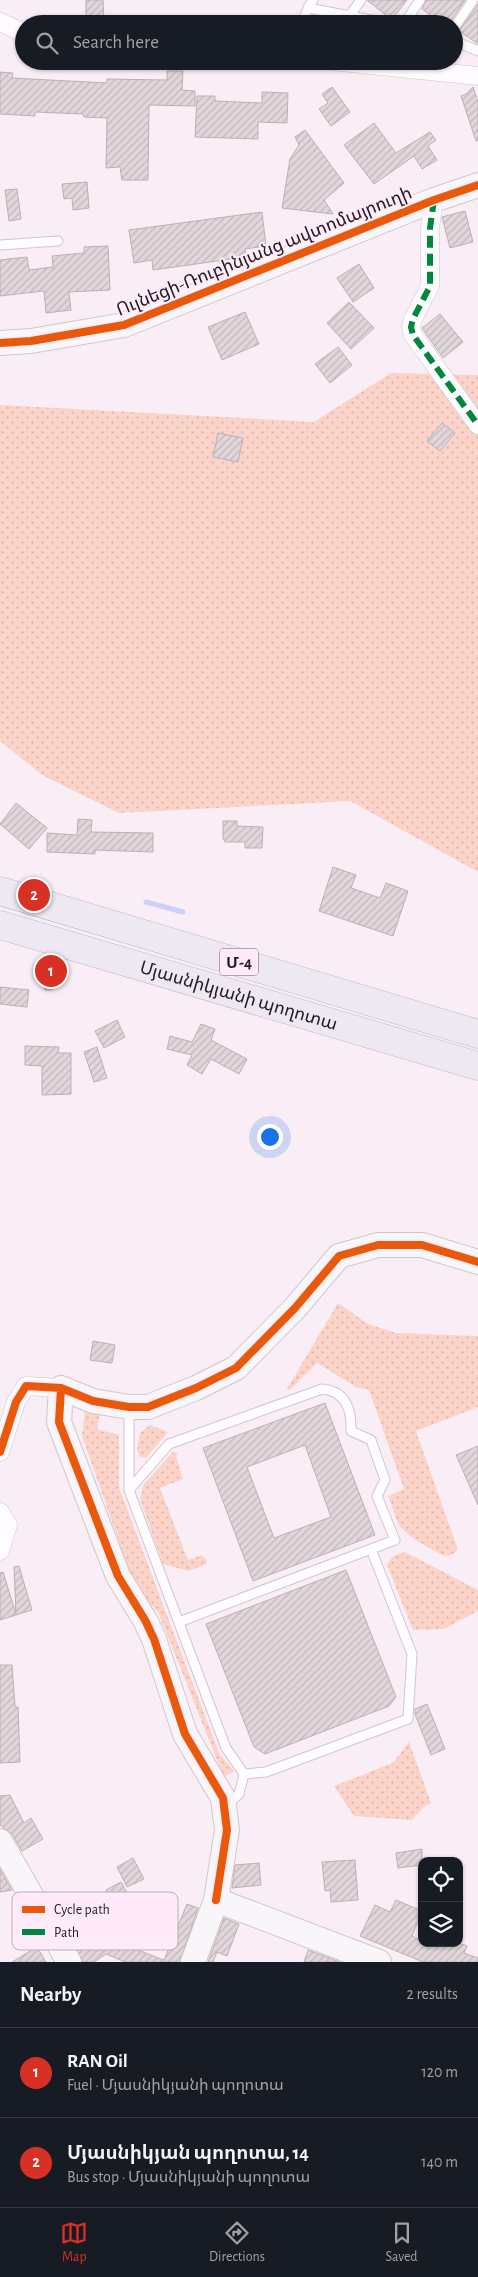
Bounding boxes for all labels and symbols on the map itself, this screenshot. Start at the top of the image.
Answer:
street label: Ուլնեցի-Ռուբինյանց ավտոմայրուղի [114,184,415,320]
pin: 2 [18,876,50,914]
road number: Մ-4 [220,949,258,976]
pin: 1 [35,952,67,990]
street label: Մյասնիկյանի պողոտա [138,959,339,1034]
your location [257,1124,283,1150]
legend [12,1892,178,1950]
text: Cycle path [54,1903,110,1917]
text: Path [54,1926,79,1940]

